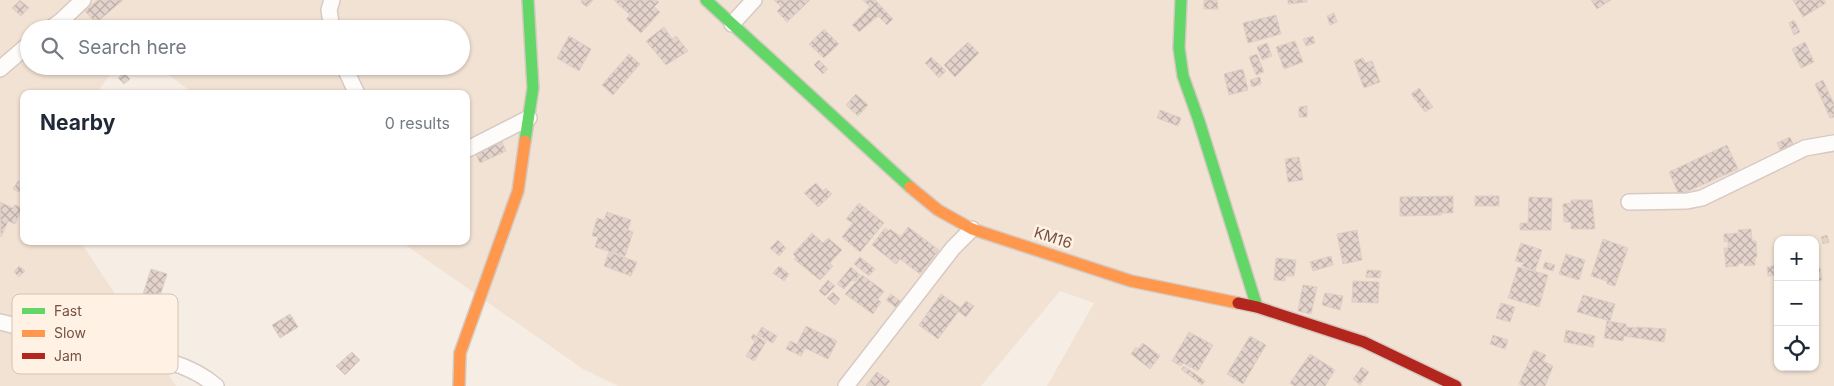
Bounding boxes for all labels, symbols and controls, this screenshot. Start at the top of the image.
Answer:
search box [20,20,470,75]
icon: search [38,34,66,62]
text: Search here [78,36,187,59]
text: Nearby [40,110,115,135]
text: 0 results [385,113,450,133]
street label: KM16 [1032,222,1075,253]
map controls [1774,236,1819,371]
button: + [1774,236,1819,281]
button: − [1774,281,1819,326]
legend [12,294,178,374]
text: Fast [54,302,82,319]
text: Slow [54,324,86,341]
button: locate [1774,326,1819,371]
text: Jam [54,347,82,364]

